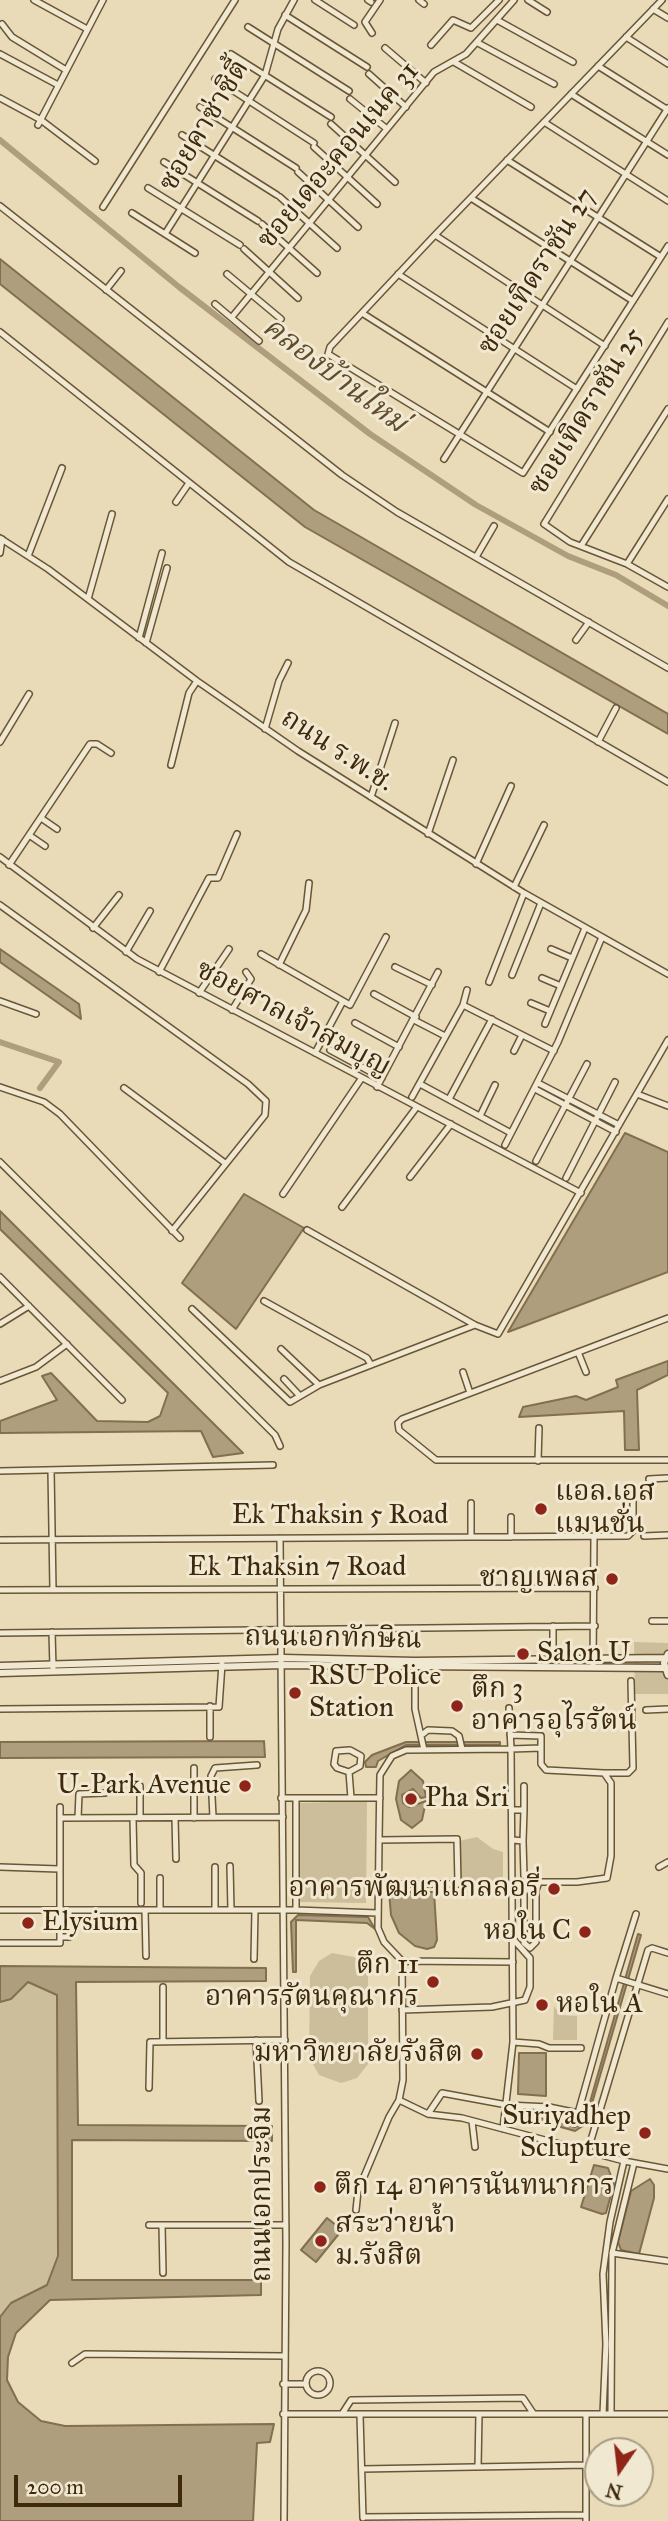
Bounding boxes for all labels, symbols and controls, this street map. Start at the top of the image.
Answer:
street label: ซอยคาซ่าซิตี้ [153,54,257,198]
street label: ซอยเดอะคอนเนค 31 [251,56,427,256]
street label: ซอยเทิดราชัน 27 [472,182,604,362]
water label: คลองบ้านใหม่ [255,310,413,442]
street label: ซอยเทิดราชัน 25 [522,322,652,502]
street label: ถนน ร.พ.ช. [274,702,400,800]
street label: ซอยศาลเจ้าสมบุญ [190,954,396,1084]
place label: แอล.เอส แมนชั่น [555,1476,655,1542]
street label: Ek Thaksin 5 Road [232,1499,448,1533]
marker: แอล.เอส แมนชั่น [533,1501,549,1517]
street label: Ek Thaksin 7 Road [188,1551,406,1585]
place label: ชาญเพลส [480,1562,598,1596]
marker: ชาญเพลส [604,1571,620,1587]
street label: ถนนเอกทักษิณ [244,1621,422,1657]
place label: Salon U [537,1637,630,1671]
marker: Salon U [515,1646,531,1662]
place label: RSU Police Station [309,1660,441,1726]
place label: ตึก 3 อาคารอุไรรัตน์ [471,1673,637,1739]
marker: RSU Police Station [287,1685,303,1701]
marker: ตึก 3 อาคารอุไรรัตน์ [449,1698,465,1714]
place label: U-Park Avenue [57,1769,231,1803]
marker: U-Park Avenue [237,1778,253,1794]
place label: Pha Sri [425,1782,509,1816]
marker: Pha Sri [403,1791,419,1807]
place label: อาคารพัฒนาแกลลอรี่ [288,1872,540,1906]
marker: อาคารพัฒนาแกลลอรี่ [546,1881,562,1897]
place label: Elysium [42,1906,138,1940]
marker: Elysium [20,1915,36,1931]
place label: หอใน C [484,1915,571,1949]
marker: หอใน C [577,1924,593,1940]
place label: ตึก 11 อาคารรัตนคุณากร [205,1949,419,2015]
marker: ตึก 11 อาคารรัตนคุณากร [425,1974,441,1990]
place label: หอใน A [556,1988,643,2022]
marker: หอใน A [534,1997,550,2013]
place label: มหาวิทยาลัยรังสิต [254,2037,463,2071]
marker: มหาวิทยาลัยรังสิต [469,2046,485,2062]
place label: Suriyadhep Sclupture [502,2100,631,2166]
street label: ถนนเอกประจิม [246,2106,280,2282]
marker: Suriyadhep Sclupture [637,2125,653,2141]
place label: ตึก 14 อาคารนันทนาการ [334,2170,614,2204]
marker: ตึก 14 อาคารนันทนาการ [312,2179,328,2195]
place label: สระว่ายน้ำ ม.รังสิต [335,2208,456,2274]
marker: สระว่ายน้ำ ม.รังสิต [313,2233,329,2249]
north arrow [584,2437,654,2507]
scale bar [18,2462,186,2506]
text: 200 m [27,2474,84,2500]
text: N [604,2478,625,2504]

